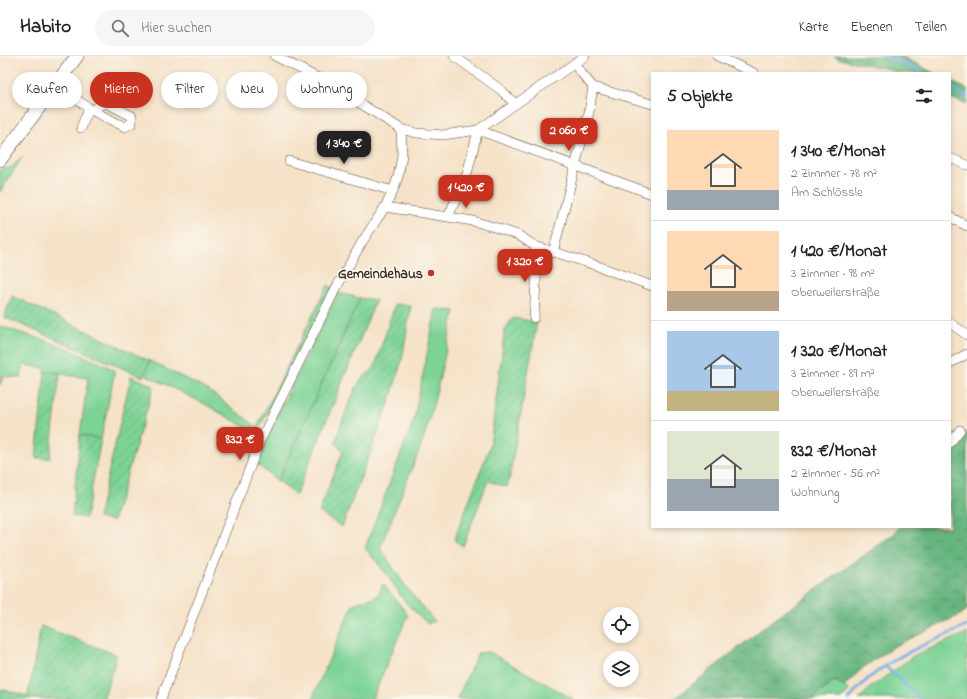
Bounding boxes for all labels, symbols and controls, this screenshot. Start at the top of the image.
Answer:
search box [95,10,375,46]
text: Habito [20,14,71,41]
icon: search [109,17,131,39]
text: Hier suchen [141,17,212,39]
text: Karte [799,17,828,38]
text: Ebenen [850,17,893,38]
text: Teilen [915,17,947,38]
chip: Kaufen [12,72,82,108]
chip: Mieten [90,72,153,108]
chip: Filter [161,72,218,108]
chip: Neu [226,72,278,108]
chip: Wohnung [286,72,367,108]
text: 5 Objekte [667,84,733,109]
icon: filters [913,85,935,107]
pin: 2 060 € [532,118,606,152]
text: 2 060 € [550,121,588,140]
pin: 1 340 € [307,131,381,165]
text: 1 340 € [326,134,362,153]
text: 1 340 €/Monat [791,139,886,164]
icon: home [699,146,747,194]
text: 2 Zimmer · 78 m² [791,164,877,183]
pin: 1 420 € [429,175,503,209]
text: 1 420 € [447,178,485,197]
text: Am Schlössle [791,183,863,202]
text: 1 420 €/Monat [791,239,887,264]
icon: home [699,247,747,295]
pin: 1 320 € [488,249,562,283]
text: 1 320 € [506,252,544,271]
place label: Gemeindehaus [338,264,423,285]
text: 3 Zimmer · 98 m² [791,264,875,283]
marker: Gemeindehaus [426,268,436,278]
text: Oberweilerstraße [791,283,880,302]
text: 1 320 €/Monat [791,339,887,364]
icon: home [699,347,747,395]
text: 3 Zimmer · 89 m² [791,364,875,383]
text: Oberweilerstraße [791,383,880,402]
pin: 832 € [212,427,268,461]
text: 832 € [225,430,255,449]
text: 832 €/Monat [791,439,877,464]
icon: home [699,447,747,495]
text: 2 Zimmer · 56 m² [791,464,880,483]
text: Wohnung [791,483,840,502]
map controls [603,607,639,687]
button: locate [603,607,639,643]
button: layers [603,651,639,687]

